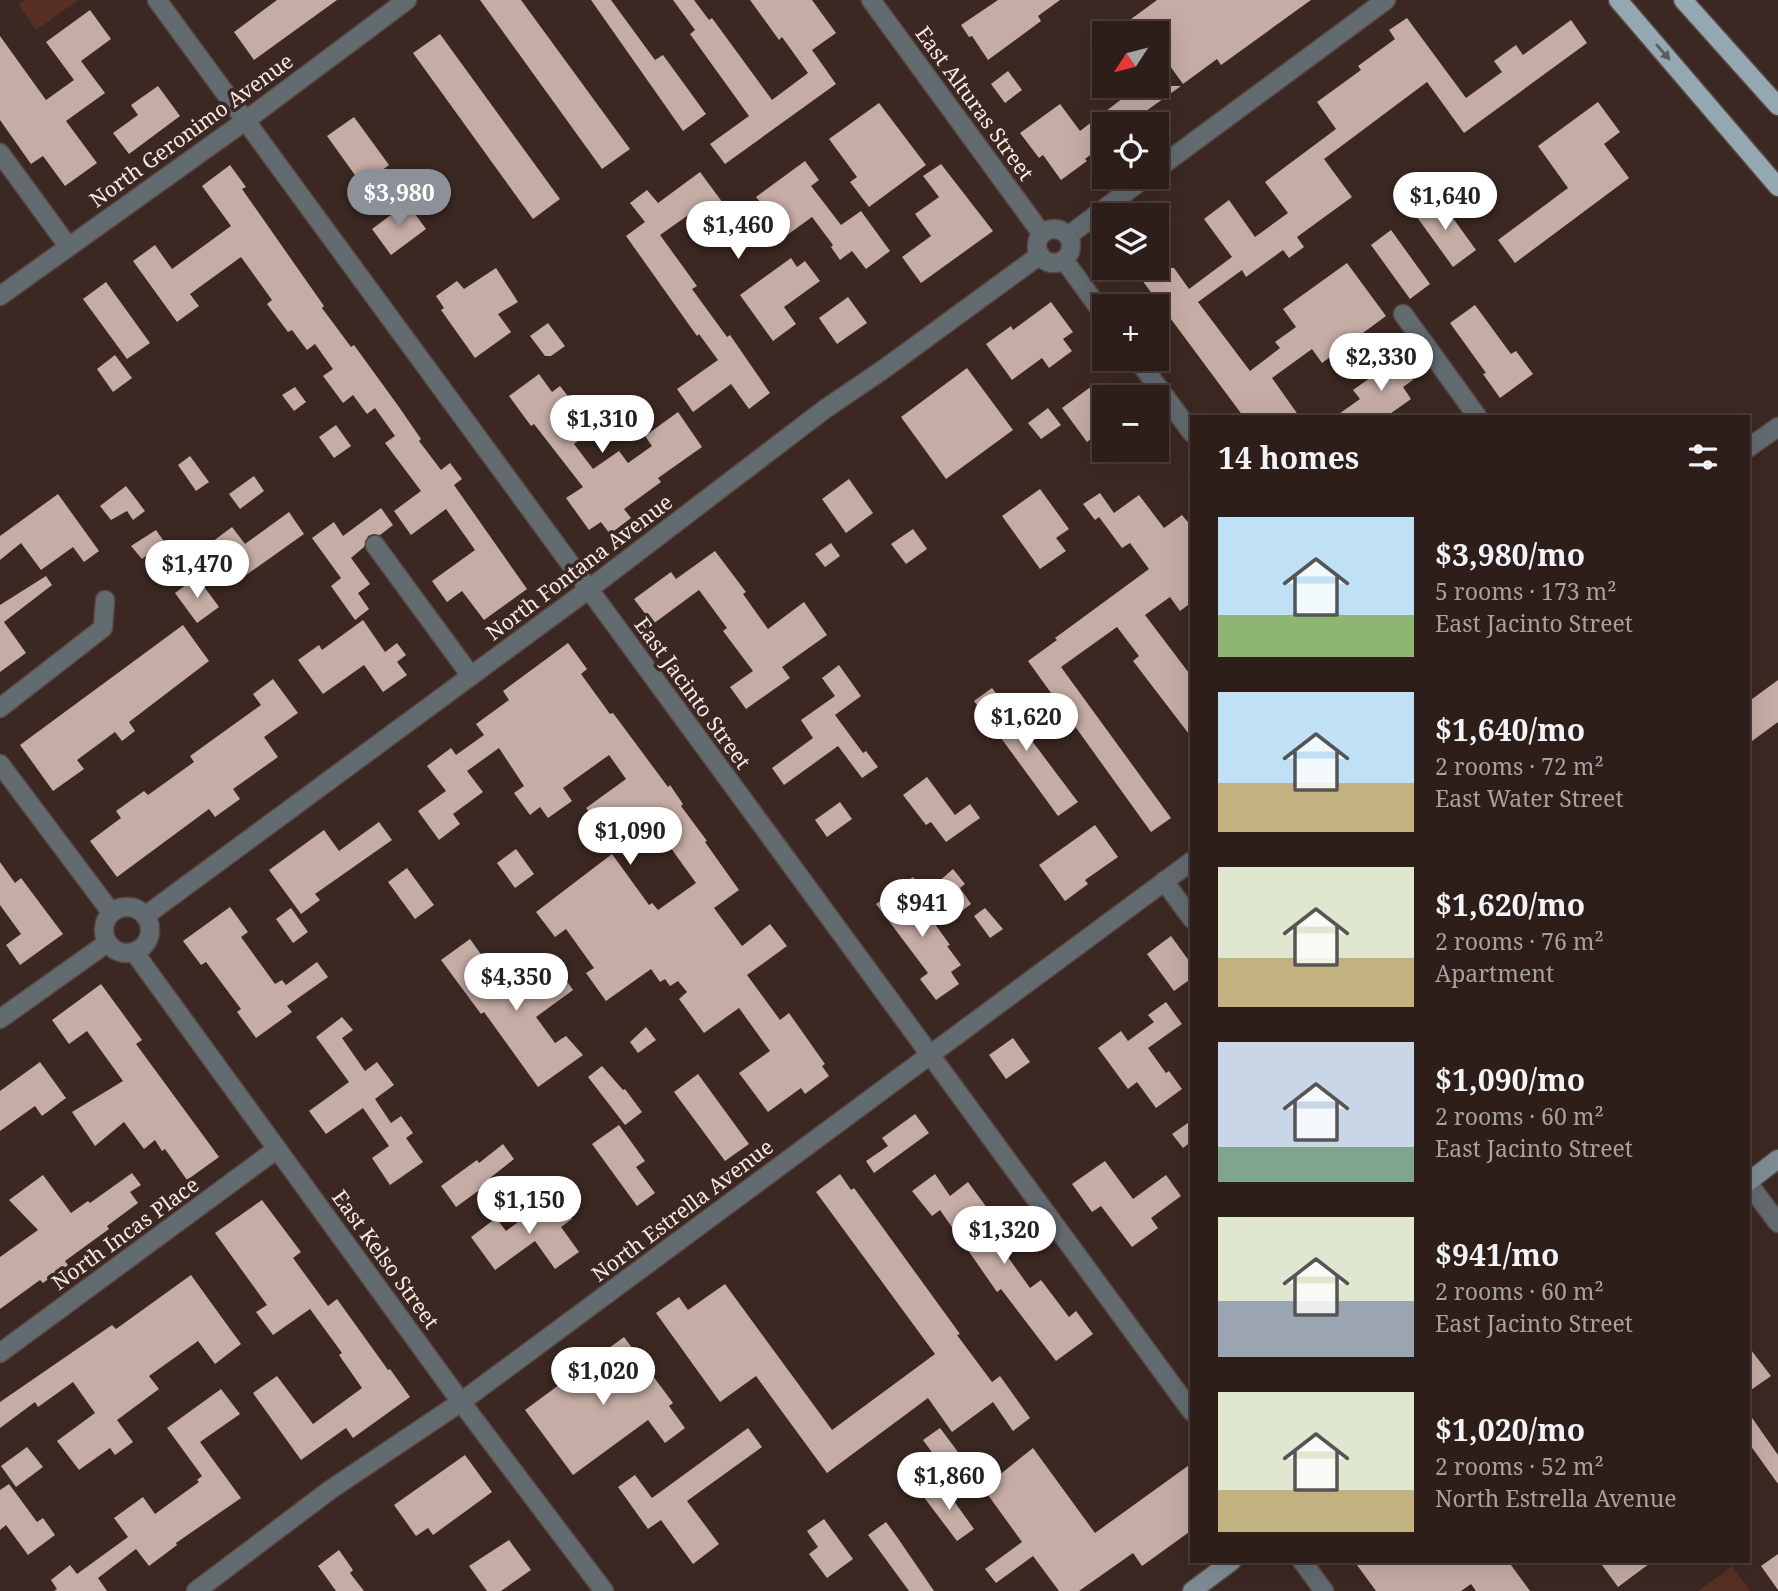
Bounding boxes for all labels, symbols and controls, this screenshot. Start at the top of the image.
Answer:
street label: East Alturas Street [910,20,1040,186]
north arrow [1092,21,1169,98]
map controls [1092,21,1169,462]
one-way arrow [1655,43,1670,60]
street label: North Geronimo Avenue [84,47,298,213]
button: locate [1092,112,1169,189]
pin: $3,980 [342,170,456,229]
pin: $1,640 [1388,173,1502,232]
text: $3,980 [363,176,435,208]
text: $1,640 [1409,179,1481,211]
pin: $1,460 [681,202,795,261]
button: layers [1092,203,1169,280]
text: $1,460 [702,208,774,240]
button: + [1092,294,1169,371]
pin: $2,330 [1324,334,1438,393]
text: $2,330 [1345,340,1417,372]
button: − [1092,385,1169,462]
pin: $1,310 [545,396,659,455]
text: $1,310 [566,402,638,434]
text: 14 homes [1218,437,1359,478]
icon: filters [1684,438,1722,476]
street label: North Fontana Avenue [480,488,678,646]
text: $3,980/mo [1435,534,1585,575]
pin: $1,470 [140,540,254,600]
icon: home [1274,545,1358,629]
text: $1,470 [161,547,233,579]
text: 5 rooms · 173 m² [1435,575,1617,607]
text: East Jacinto Street [1435,607,1633,639]
street label: East Jacinto Street [629,612,757,774]
pin: $1,620 [969,694,1083,753]
text: $1,620 [990,700,1062,732]
text: $1,640/mo [1435,709,1585,750]
icon: home [1274,720,1358,804]
text: 2 rooms · 72 m² [1435,750,1604,782]
text: East Water Street [1435,782,1624,814]
pin: $1,090 [573,808,687,867]
text: $1,090 [594,814,666,846]
pin: $941 [881,880,963,939]
text: $1,620/mo [1435,884,1585,925]
text: $941 [896,886,948,918]
icon: home [1274,895,1358,979]
text: 2 rooms · 76 m² [1435,925,1604,957]
pin: $4,350 [459,954,573,1013]
text: Apartment [1435,957,1554,989]
text: $4,350 [480,960,552,992]
text: $1,090/mo [1435,1059,1585,1100]
icon: home [1274,1070,1358,1154]
text: 2 rooms · 60 m² [1435,1100,1604,1132]
street label: North Estrella Avenue [585,1132,779,1288]
text: East Jacinto Street [1435,1132,1633,1164]
street label: North Incas Place [46,1170,204,1296]
pin: $1,150 [472,1176,586,1236]
text: $1,150 [493,1183,565,1215]
street label: East Kelso Street [326,1184,446,1334]
pin: $1,320 [947,1206,1061,1266]
text: $1,320 [968,1213,1040,1245]
text: $941/mo [1435,1234,1559,1275]
icon: home [1274,1245,1358,1329]
text: 2 rooms · 60 m² [1435,1275,1604,1307]
text: East Jacinto Street [1435,1307,1633,1339]
pin: $1,020 [546,1348,660,1407]
text: $1,020 [567,1354,639,1386]
text: $1,020/mo [1435,1409,1585,1450]
icon: home [1274,1420,1358,1504]
text: 2 rooms · 52 m² [1435,1450,1604,1482]
pin: $1,860 [892,1452,1006,1512]
text: $1,860 [913,1459,985,1491]
text: North Estrella Avenue [1435,1482,1677,1514]

